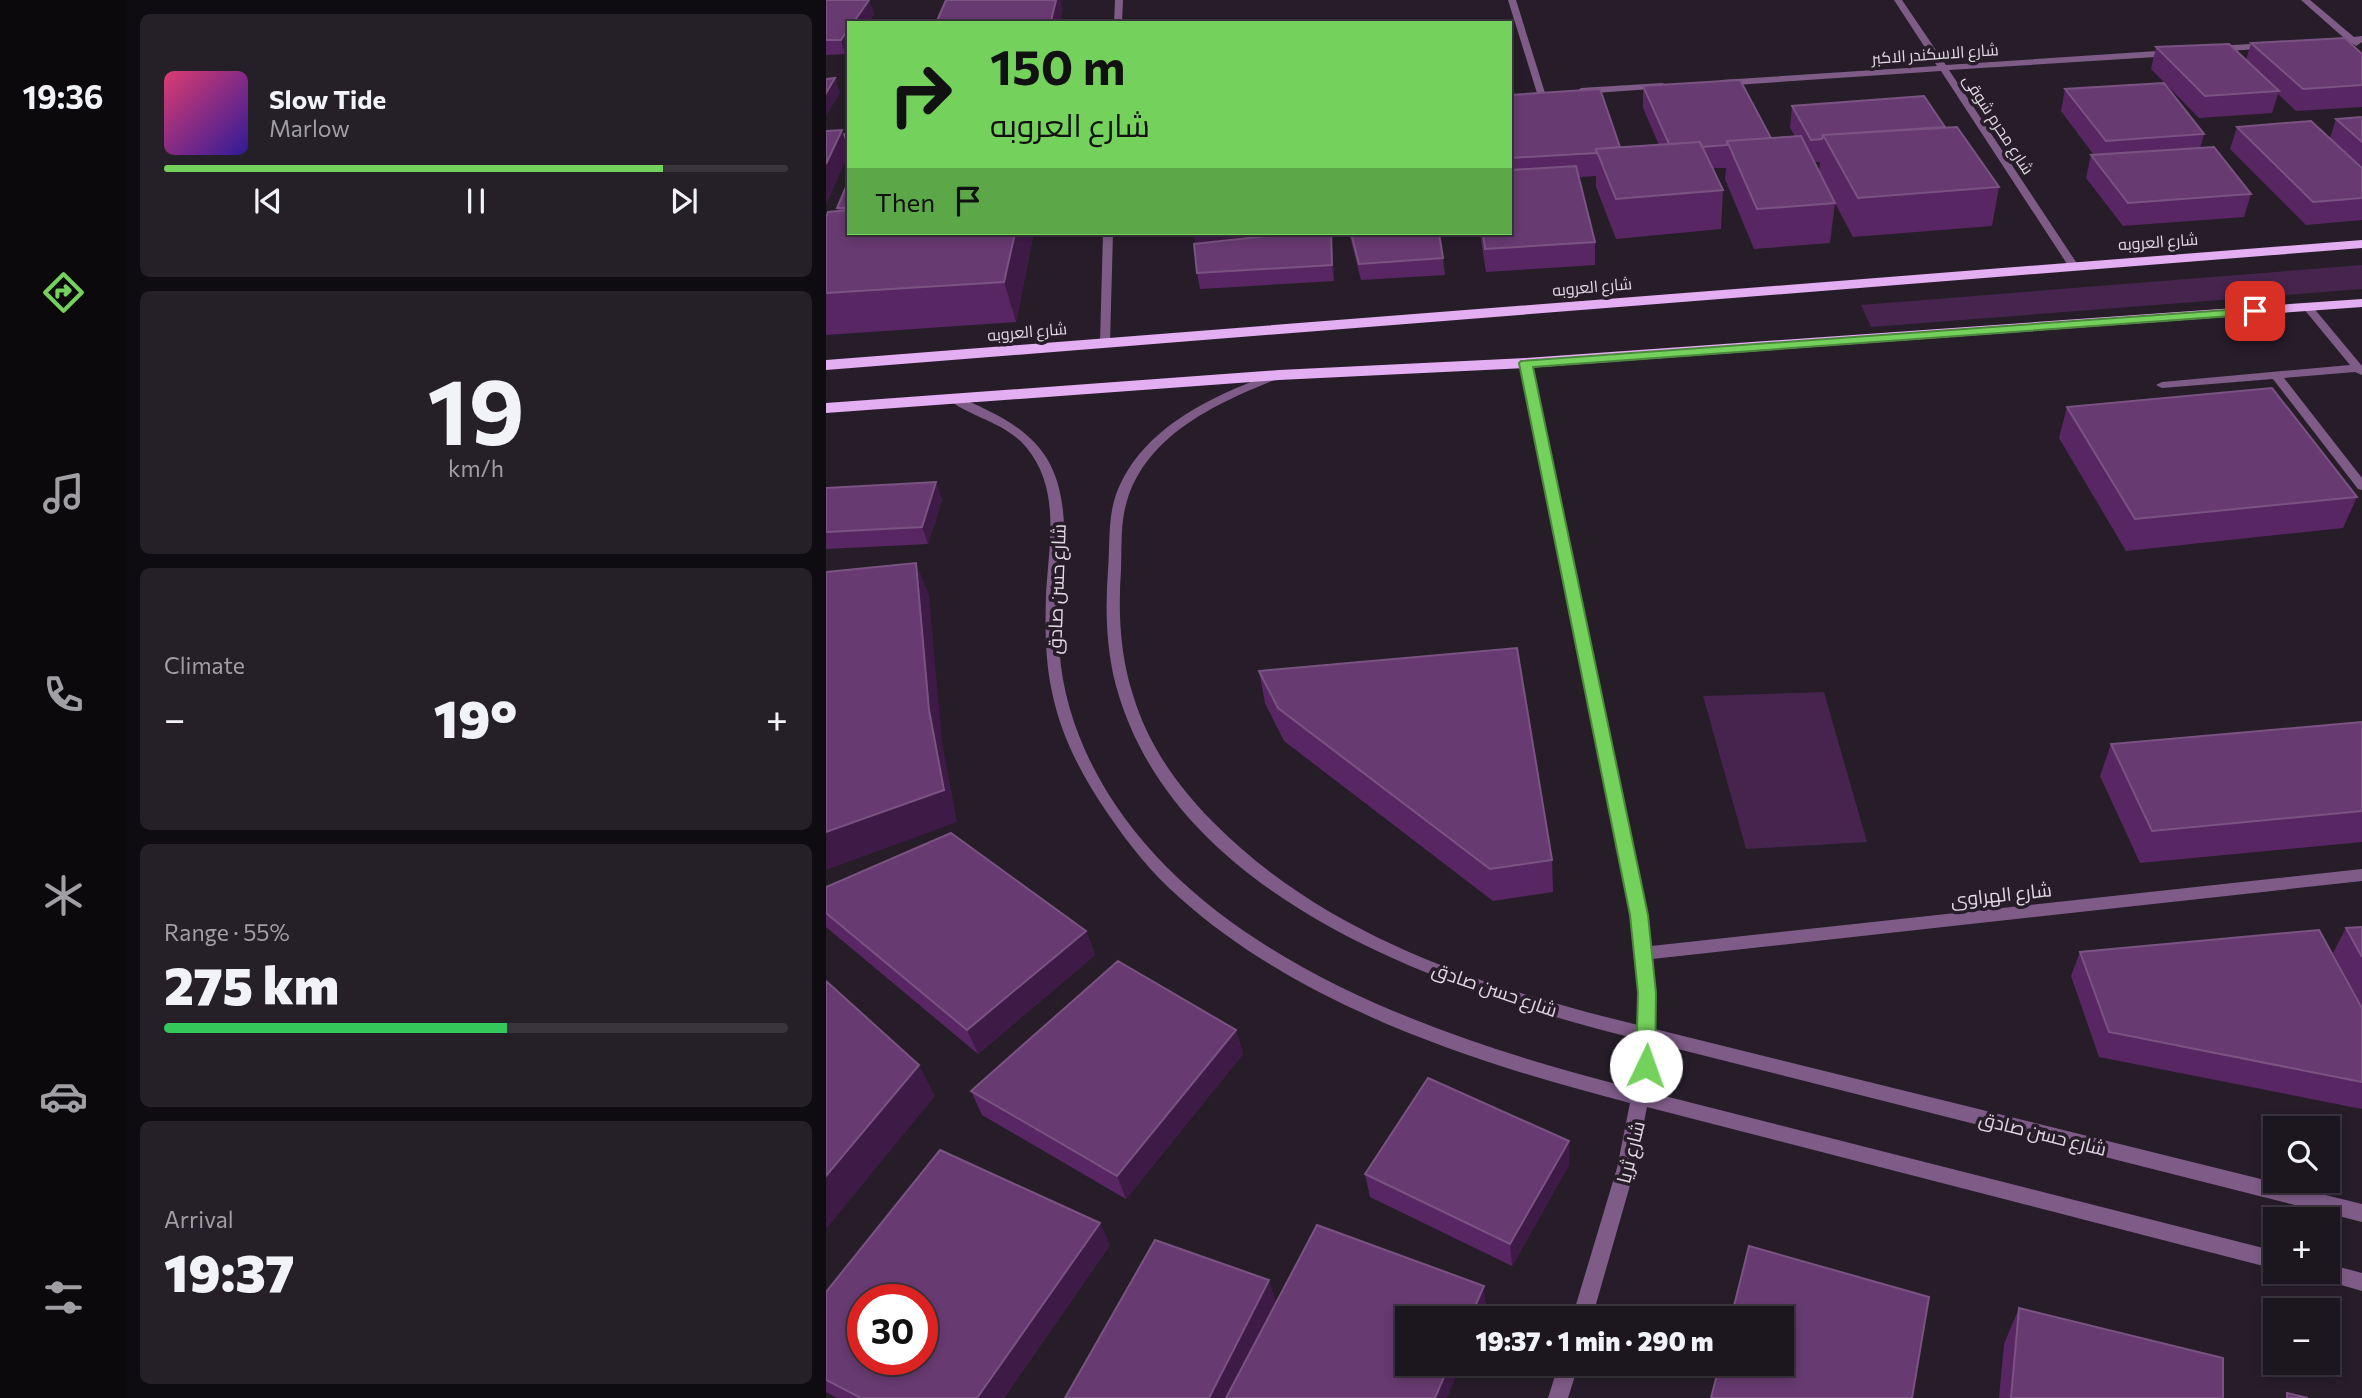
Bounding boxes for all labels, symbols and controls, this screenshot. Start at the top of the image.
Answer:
text: 150 m [990,35,1125,95]
street label: شارع الاسكندر الاكبر [1870,39,1999,70]
icon: right [875,49,966,140]
street label: شارع محرم شوقى [1957,71,2038,179]
text: 19:36 [22,76,104,116]
text: Slow Tide [269,83,386,114]
text: شارع العروبه [990,104,1150,144]
text: Marlow [269,114,350,142]
icon: previous [249,182,287,220]
icon: pause [457,182,495,220]
icon: next [665,182,703,220]
icon: arrive [949,182,987,220]
text: Then [875,186,935,217]
street label: شارع العروبه [2117,229,2199,256]
icon: directions [39,268,88,317]
street label: شارع العروبه [1551,273,1633,302]
pin [2225,281,2285,341]
icon: arrive [2236,292,2274,330]
street label: شارع العروبه [986,318,1068,347]
text: 19 [427,352,525,464]
text: km/h [448,454,504,482]
icon: music [39,469,88,518]
street label: شارع حسن صادق [1042,523,1073,655]
text: Climate [164,651,245,679]
icon: phone [39,670,88,719]
text: 19° [434,685,517,749]
text: − [164,694,186,741]
text: + [766,694,788,741]
icon: climate [39,871,88,920]
street label: شارع الهراوى [1949,877,2053,914]
text: Range · 55% [164,918,290,946]
text: 275 km [164,952,339,1016]
street label: شارع حسن صادق [1429,957,1561,1024]
position arrow [1609,1029,1683,1103]
icon: car [39,1072,88,1121]
street label: شارع حسن صادق [1976,1106,2109,1163]
map controls [2263,1116,2340,1375]
button: search [2263,1116,2340,1193]
street label: شارع ثريا [1611,1118,1652,1186]
text: Arrival [164,1205,234,1233]
button: + [2263,1207,2340,1284]
text: 19:37 [164,1239,294,1303]
icon: filters [39,1273,88,1322]
speed limit sign: 30 [847,1284,938,1375]
button: − [2263,1298,2340,1375]
text: 19:37 · 1 min · 290 m [1475,1325,1714,1356]

